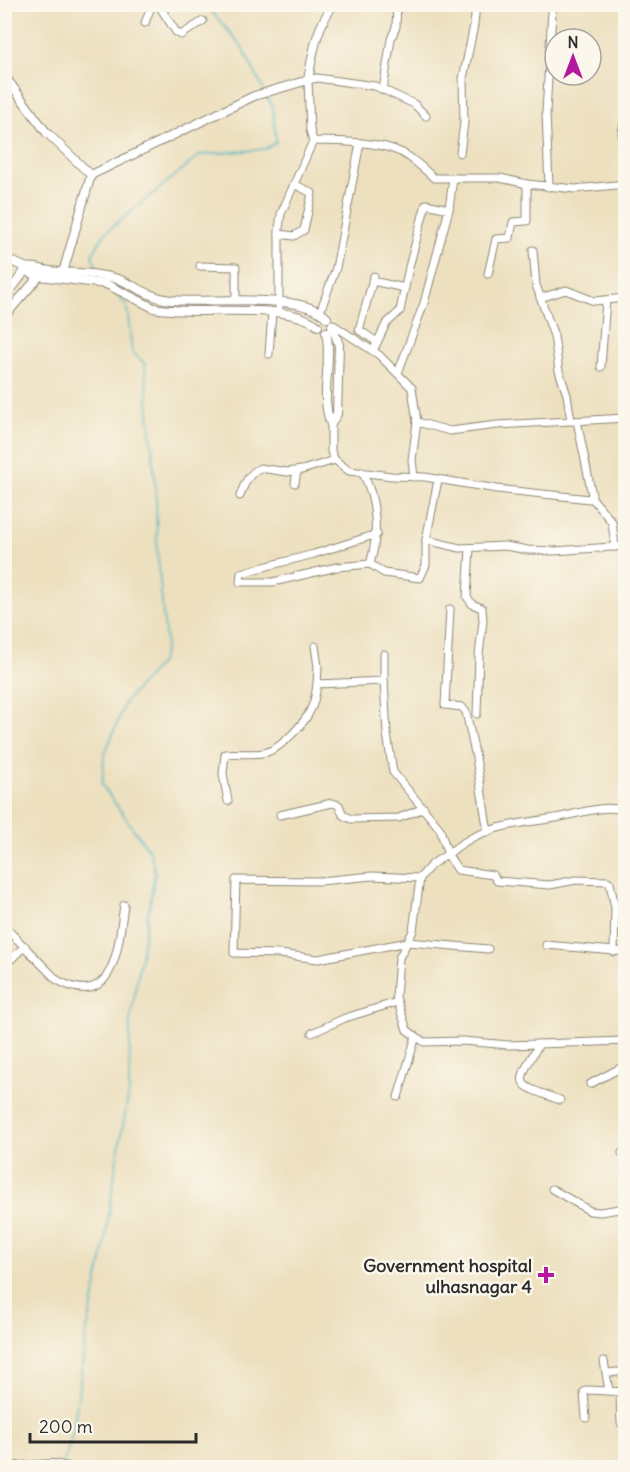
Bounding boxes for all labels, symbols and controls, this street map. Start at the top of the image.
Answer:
north arrow [543,27,603,87]
text: N [567,32,579,52]
place label: Government hospital ulhasnagar 4 [363,1254,533,1298]
marker: Government hospital ulhasnagar 4 [537,1266,555,1284]
scale bar [30,1406,196,1444]
text: 200 m [39,1415,93,1438]

